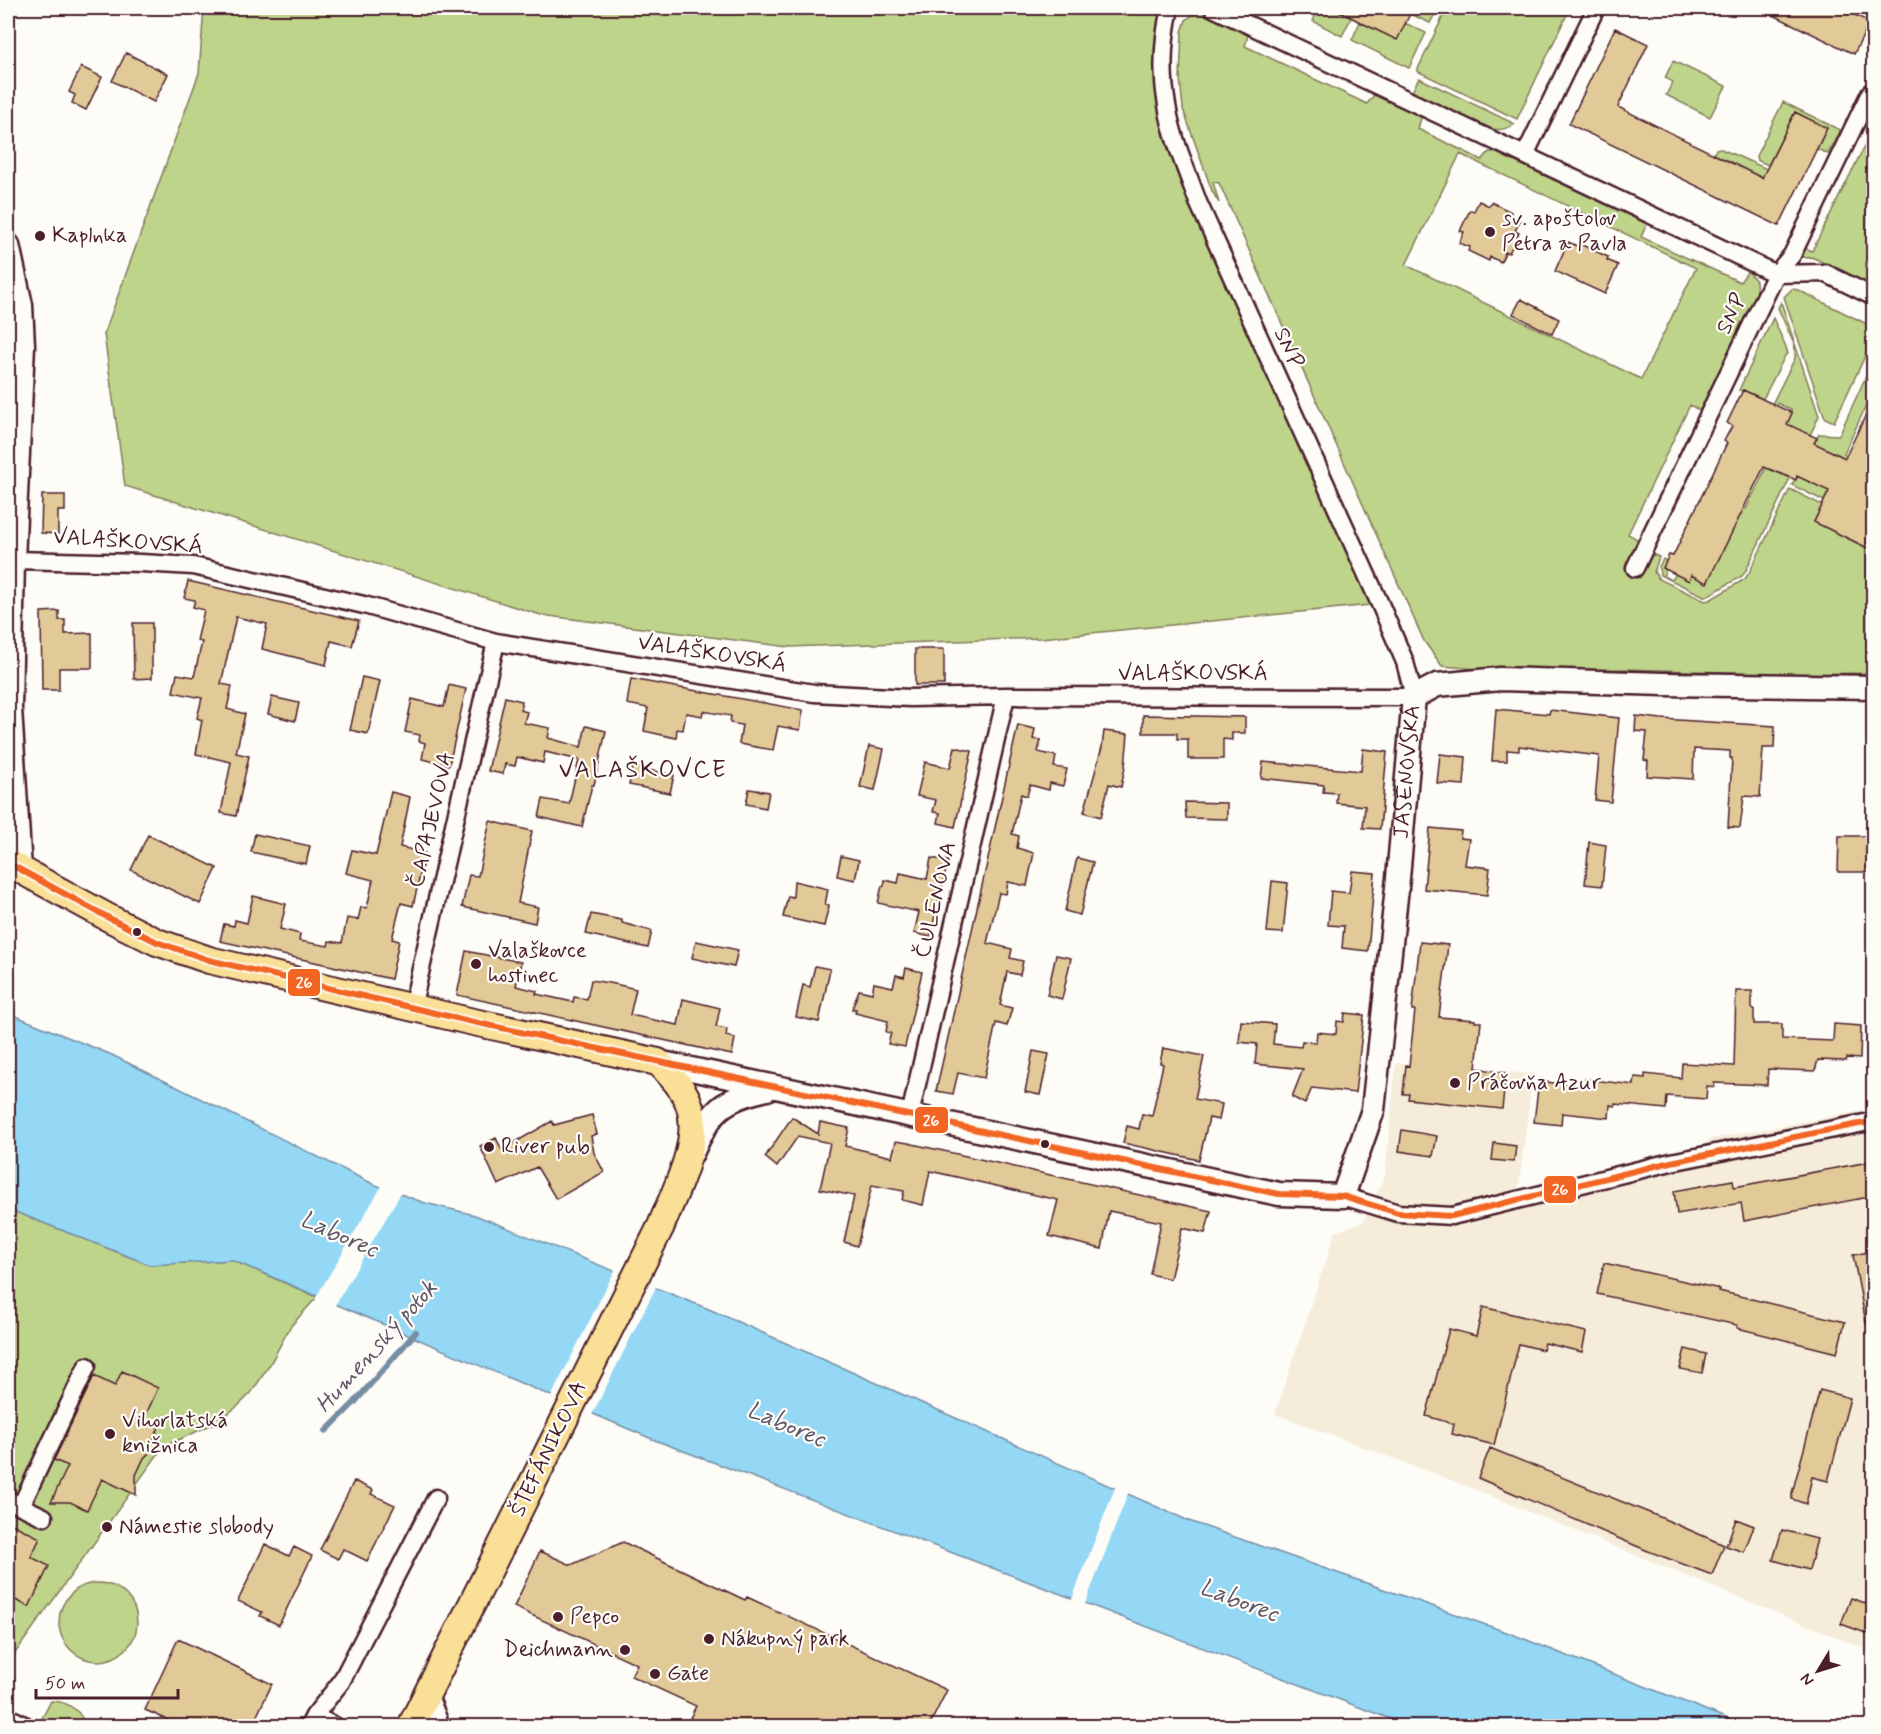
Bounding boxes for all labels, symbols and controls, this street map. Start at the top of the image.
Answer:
place label: sv. apoštolov Petra a Pavla [1502,205,1627,258]
place label: Kaplnka [52,222,127,250]
marker: sv. apoštolov Petra a Pavla [1483,225,1497,239]
marker: Kaplnka [33,229,47,243]
street label: SNP [1710,289,1754,339]
street label: SNP [1267,323,1310,373]
street label: VALAŠKOVSKÁ [52,522,204,561]
street label: VALAŠKOVSKÁ [636,627,788,680]
street label: VALAŠKOVSKÁ [1118,659,1268,688]
street label: JASENOVSKÁ [1388,703,1427,840]
street label: ČAPAJEVOVA [402,749,461,891]
district label: VALAŠKOVCE [559,755,727,786]
street label: ČULENOVA [908,839,963,961]
unlabelled marker [131,926,143,938]
place label: Valaškovce hostinec [488,937,587,990]
marker: Valaškovce hostinec [469,957,483,971]
line badge: 26 [287,968,321,997]
text: 26 [296,973,312,994]
place label: Práčovňa Azur [1467,1069,1602,1097]
marker: Práčovňa Azur [1448,1076,1462,1090]
line badge: 26 [914,1106,949,1134]
text: 26 [923,1111,939,1132]
place label: River pub [501,1133,590,1161]
unlabelled marker [1039,1138,1051,1150]
marker: River pub [482,1140,496,1154]
line badge: 26 [1543,1175,1577,1204]
text: 26 [1552,1180,1568,1201]
water label: Laborec [295,1204,384,1266]
water label: Humenský potok [309,1274,445,1420]
street label: ŠTEFÁNIKOVA [503,1376,594,1522]
water label: Laborec [742,1395,831,1456]
place label: Vihorlatská knižnica [122,1407,228,1460]
marker: Vihorlatská knižnica [103,1427,117,1441]
place label: Námestie slobody [119,1513,274,1541]
marker: Námestie slobody [100,1520,114,1534]
water label: Laborec [1195,1572,1284,1631]
place label: Pepco [570,1603,619,1631]
marker: Pepco [551,1610,565,1624]
place label: Nákupný park [721,1625,850,1653]
marker: Nákupný park [702,1632,716,1646]
place label: Deichmann [503,1636,613,1664]
north arrow [1788,1641,1848,1701]
marker: Deichmann [618,1643,632,1657]
place label: Gate [667,1660,709,1688]
scale bar [36,1662,178,1700]
marker: Gate [648,1667,662,1681]
text: N [1796,1669,1819,1690]
text: 50 m [45,1672,85,1696]

